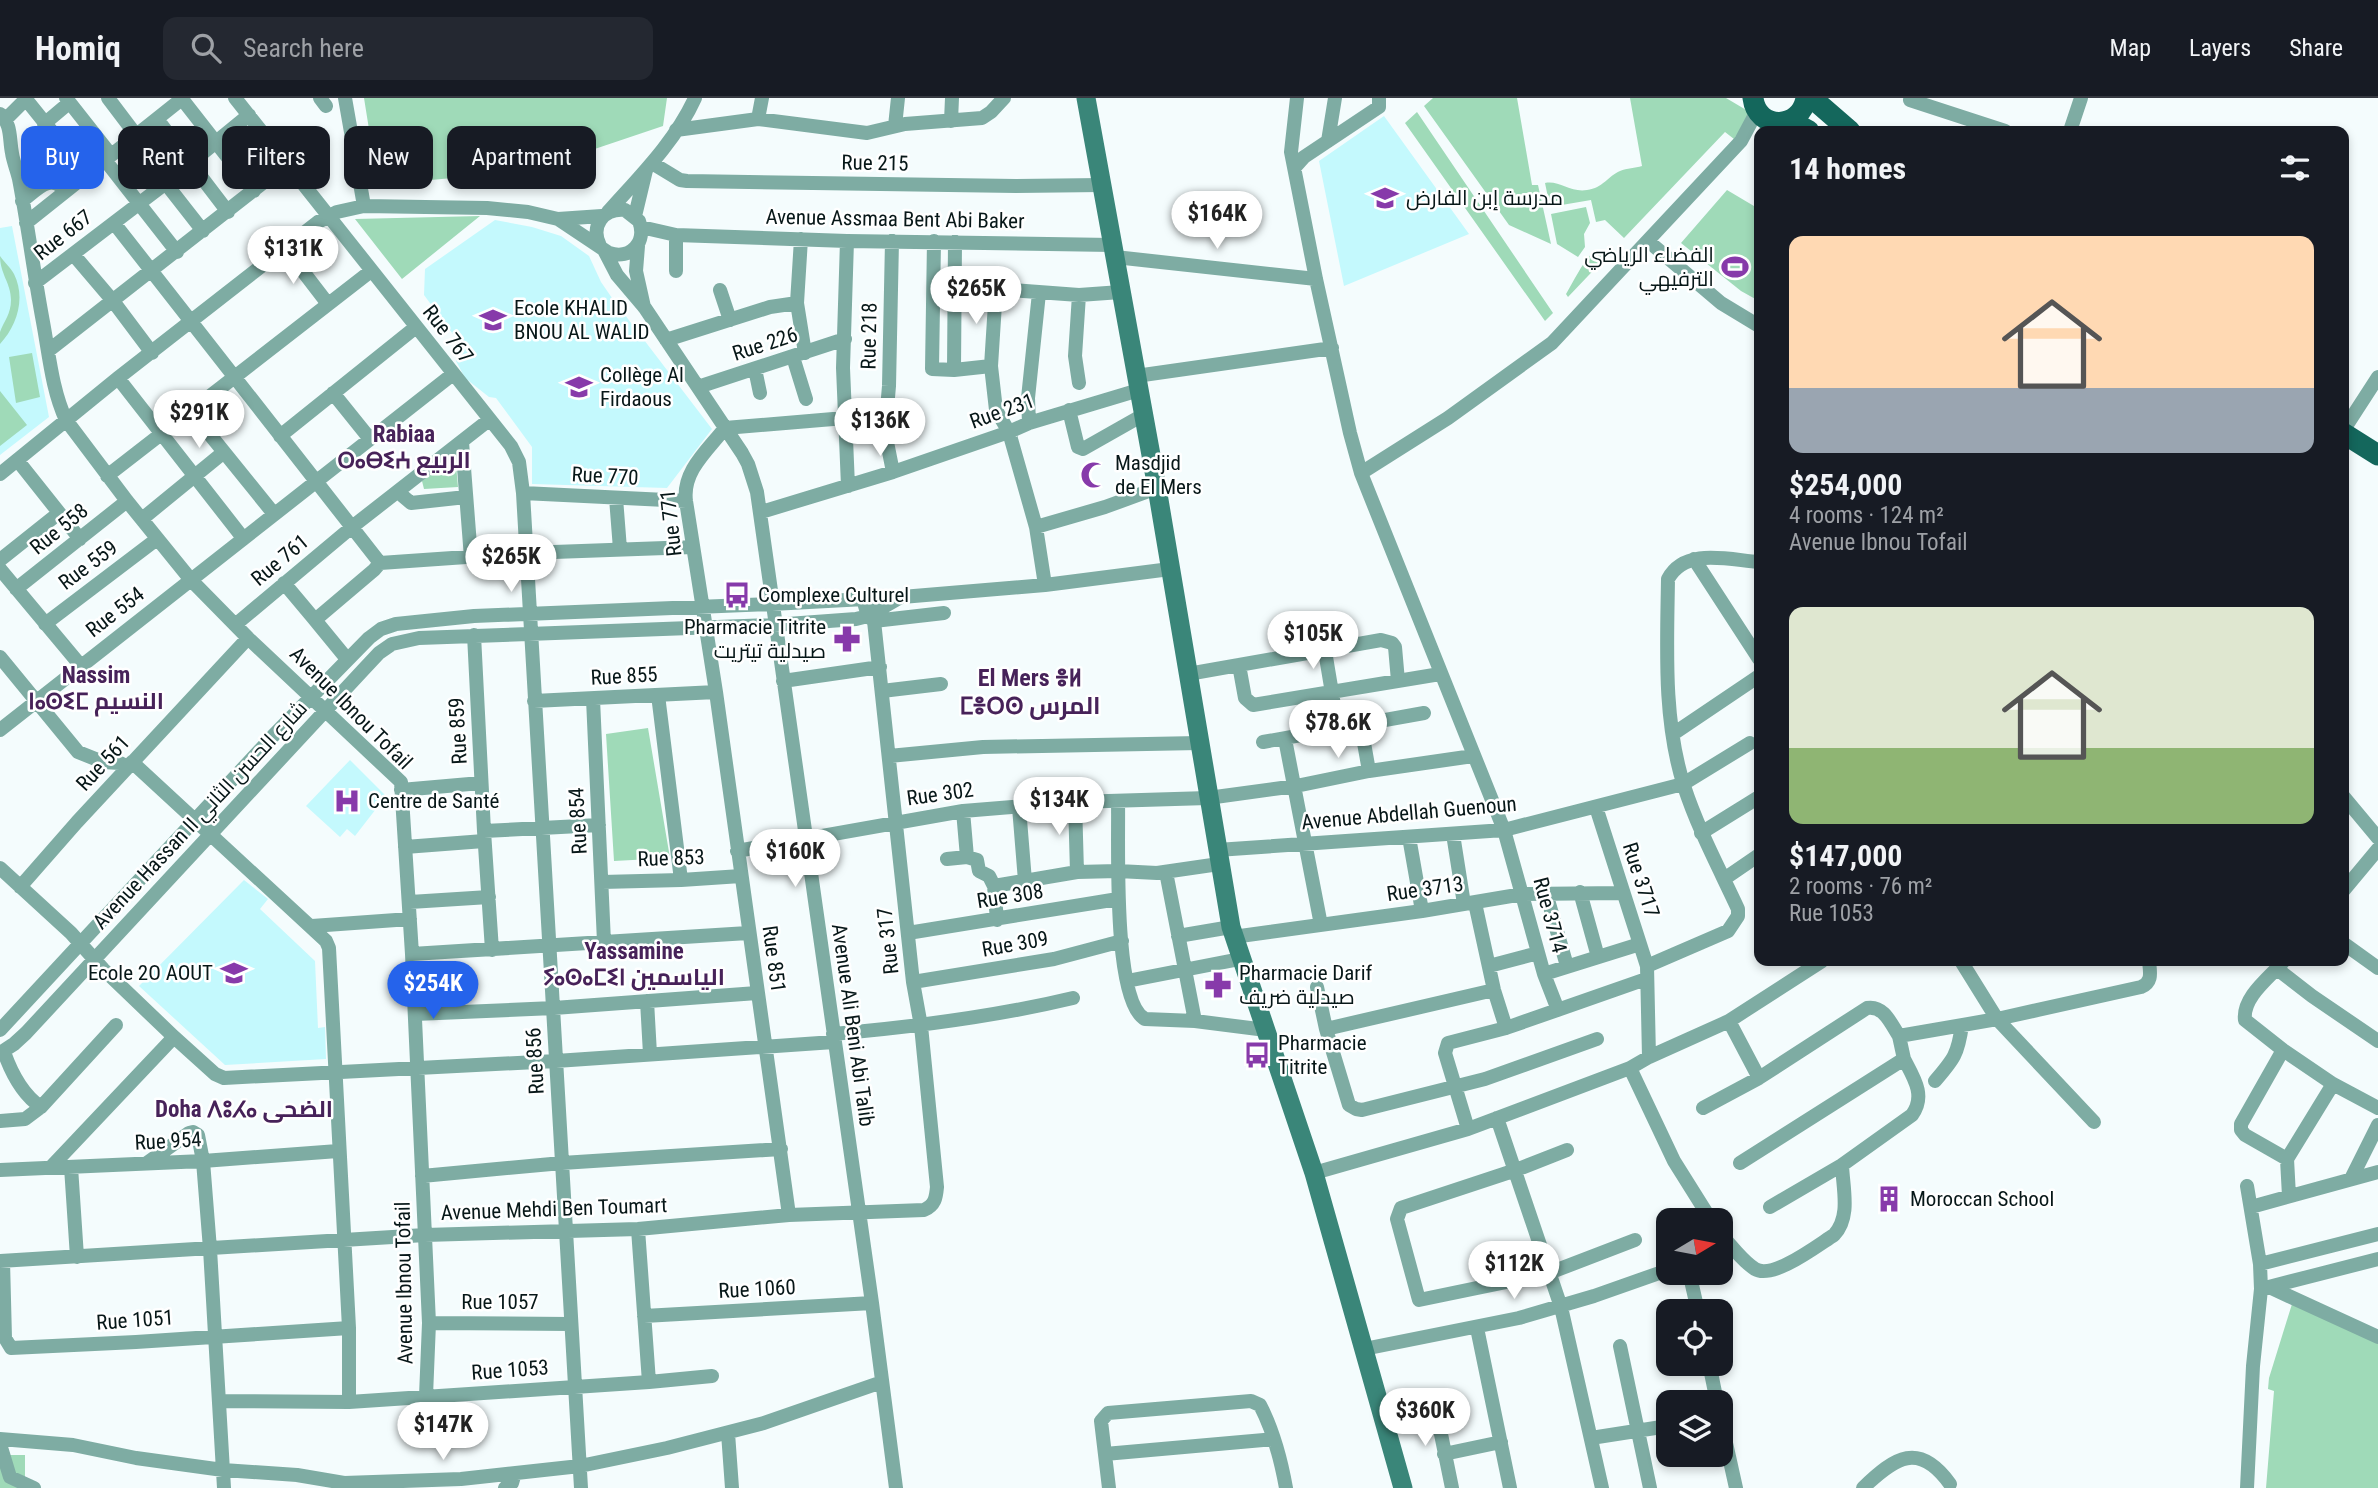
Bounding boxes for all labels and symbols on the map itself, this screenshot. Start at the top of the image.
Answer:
street label: Rue 215 [841,150,909,176]
school or university icon: مدرسة إبن الفارض [1370,183,1400,213]
place label: مدرسة إبن الفارض [1406,186,1563,211]
pin: $164K [1168,192,1266,251]
street label: Rue 667 [29,205,97,265]
street label: Avenue Assmaa Bent Abi Baker [765,205,1025,233]
pin: $131K [244,226,342,286]
place label: الفضاء الرياضي الترفيهي [1584,243,1714,295]
sports icon: الفضاء الرياضي الترفيهي [1720,252,1750,282]
pin: $265K [927,266,1025,326]
place label: Ecole KHALID BNOU AL WALID [514,296,650,344]
street label: Rue 767 [418,300,478,368]
street label: Rue 218 [856,302,882,370]
school or university icon: Ecole KHALID BNOU AL WALID [478,305,508,335]
street label: Rue 226 [729,322,801,366]
place label: Collège Al Firdaous [600,363,684,411]
school or university icon: Collège Al Firdaous [564,372,594,402]
street label: Rue 231 [966,388,1038,434]
pin: $291K [150,390,248,450]
pin: $136K [831,398,929,458]
district label: Rabiaa ⵔⴰⴱⵉⵄ الربيع [337,421,471,476]
place label: Masdjid de El Mers [1115,451,1202,499]
mosque icon: Masdjid de El Mers [1079,460,1109,490]
street label: Rue 770 [571,462,639,490]
street label: Rue 771 [656,488,686,558]
street label: Rue 558 [25,499,93,559]
street label: Rue 761 [247,529,313,591]
pin: $265K [462,534,560,594]
street label: Rue 559 [54,535,122,595]
bus stop icon: Complexe Culturel [722,580,752,610]
street label: Rue 554 [81,582,149,642]
place label: Complexe Culturel [758,583,909,607]
pin: $105K [1264,612,1362,671]
place label: Pharmacie Titrite صيدلية تيتريت [684,615,826,663]
pharmacy icon: Pharmacie Titrite صيدلية تيتريت [832,624,862,654]
street label: Avenue Ibnou Tofail [285,642,417,774]
district label: Nassim ⵏⴰⵙⵉⵎ النسيم [28,662,164,717]
street label: Rue 855 [590,662,658,690]
district label: El Mers ⴻⵍ ⵎⴻⵔⵙ المرس [959,664,1101,720]
street label: Avenue Hassan II شارع الحسن الثاني [88,696,315,937]
street label: Rue 859 [444,697,472,765]
pin: $78.6K [1281,700,1395,760]
street label: Rue 561 [71,730,135,796]
street label: Rue 302 [905,777,975,811]
pin: $134K [1010,778,1108,837]
hospital icon: Centre de Santé [332,786,362,816]
street label: Rue 854 [564,787,592,855]
place label: Centre de Santé [368,789,499,813]
street label: Avenue Abdellah Guenoun [1300,792,1518,834]
pin: $160K [746,830,844,889]
street label: Rue 3717 [1618,839,1664,921]
street label: Rue 853 [637,845,705,871]
street label: Rue 3713 [1385,872,1465,906]
street label: Rue 3714 [1528,874,1572,956]
street label: Rue 308 [975,879,1045,913]
street label: Rue 317 [873,906,903,976]
street label: Avenue Ali Beni Abi Talib [827,922,879,1128]
street label: Rue 851 [757,924,791,994]
street label: Rue 309 [980,926,1050,962]
district label: Yassamine ⵢⴰⵙⴰⵎⵉⵏ الياسمين [543,938,725,991]
school or university icon: Ecole 2O AOUT [219,958,249,988]
place label: Ecole 2O AOUT [88,961,213,985]
place label: Pharmacie Darif صيدلية ضريف [1239,961,1373,1009]
pin: $254K [384,962,482,1021]
pharmacy icon: Pharmacie Darif صيدلية ضريف [1203,970,1233,1000]
street label: Rue 856 [521,1027,549,1095]
place label: Pharmacie Titrite [1278,1031,1367,1079]
bus stop icon: Pharmacie Titrite [1242,1040,1272,1070]
district label: Doha ⴷⵓⵃⴰ الضحى [155,1096,333,1123]
street label: Rue 954 [134,1127,202,1155]
building icon: Moroccan School [1874,1184,1904,1214]
place label: Moroccan School [1910,1187,2054,1211]
street label: Avenue Mehdi Ben Toumart [440,1193,668,1225]
street label: Avenue Ibnou Tofail [391,1201,417,1365]
north arrow [1656,1208,1732,1284]
pin: $112K [1465,1242,1563,1301]
street label: Rue 1060 [718,1275,796,1303]
street label: Rue 1057 [461,1290,539,1314]
street label: Rue 1051 [96,1305,174,1335]
street label: Rue 1053 [471,1355,549,1385]
pin: $360K [1376,1388,1474,1448]
pin: $147K [394,1402,492,1462]

